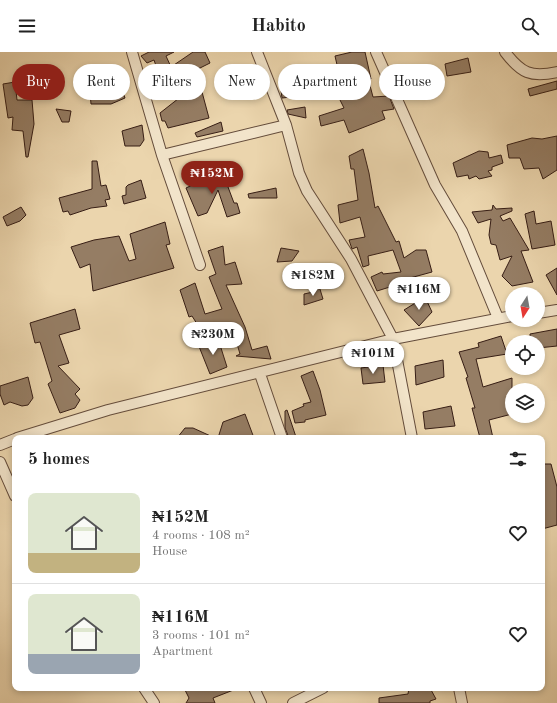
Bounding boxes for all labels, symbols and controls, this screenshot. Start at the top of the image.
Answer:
icon: menu [16,15,38,37]
icon: search [519,15,541,37]
text: Habito [251,17,306,35]
chip: Buy [12,64,65,100]
chip: Rent [73,64,130,100]
chip: Filters [138,64,206,100]
chip: New [214,64,270,100]
chip: Apartment [278,64,371,100]
chip: House [379,64,445,100]
pin: ₦152M [184,161,240,195]
text: ₦152M [190,167,234,180]
pin: ₦182M [285,263,341,297]
text: ₦182M [291,269,335,282]
pin: ₦116M [391,277,447,311]
text: ₦116M [397,283,441,296]
north arrow [505,287,545,327]
map controls [505,287,545,423]
pin: ₦230M [185,322,241,356]
text: ₦230M [191,328,235,341]
button: locate [505,335,545,375]
pin: ₦101M [345,341,401,375]
text: ₦101M [351,347,395,360]
button: layers [505,383,545,423]
icon: filters [507,448,529,470]
text: 5 homes [28,451,90,468]
icon: home [60,509,108,557]
text: ₦152M [152,509,209,526]
icon: heart [507,522,529,544]
text: 4 rooms · 108 m² [152,529,250,542]
text: House [152,545,187,558]
text: ₦116M [152,609,209,626]
icon: home [60,610,108,658]
icon: heart [507,623,529,645]
text: 3 rooms · 101 m² [152,629,250,642]
text: Apartment [152,645,213,658]

